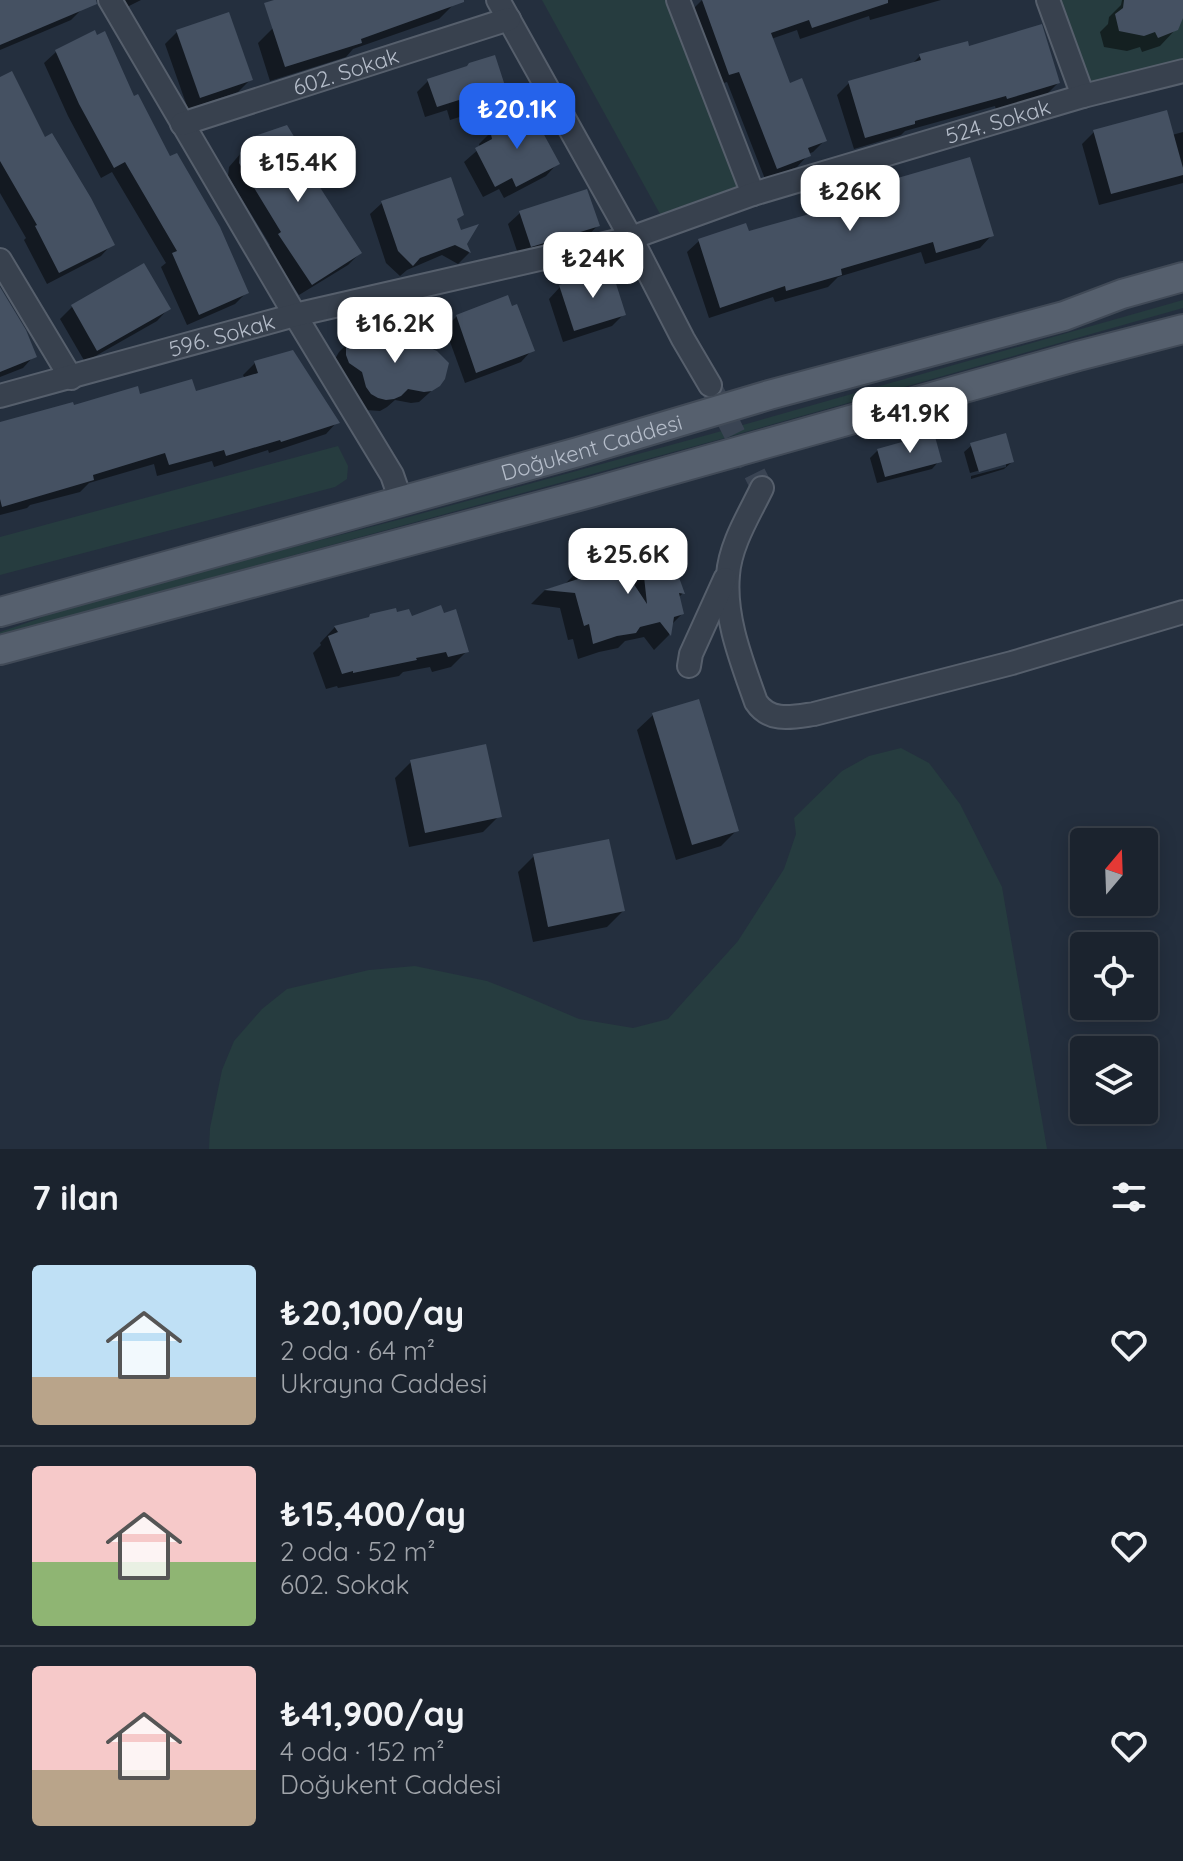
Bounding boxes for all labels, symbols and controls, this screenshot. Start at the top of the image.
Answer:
street label: 602. Sokak [289,41,402,102]
pin: ₺20.1K [452,83,582,151]
text: ₺20.1K [477,92,557,125]
street label: 524. Sokak [942,92,1054,150]
pin: ₺15.4K [233,136,363,204]
text: ₺15.4K [259,145,337,178]
pin: ₺26K [803,165,897,233]
text: ₺26K [819,174,881,207]
pin: ₺24K [546,232,640,300]
text: ₺24K [561,241,625,274]
pin: ₺16.2K [330,297,460,365]
text: ₺16.2K [355,306,435,339]
street label: 596. Sokak [166,307,278,363]
pin: ₺41.9K [845,387,975,455]
text: ₺41.9K [870,396,950,429]
street label: Doğukent Caddesi [498,408,685,487]
pin: ₺25.6K [563,528,693,596]
text: ₺25.6K [586,537,670,570]
north arrow [1070,828,1158,916]
map controls [1070,828,1158,1124]
button: locate [1070,932,1158,1020]
button: layers [1070,1036,1158,1124]
icon: filters [1107,1175,1151,1219]
text: 7 ilan [32,1176,119,1219]
text: ₺20,100/ay [280,1291,464,1334]
icon: home [96,1297,192,1393]
icon: heart [1107,1323,1151,1367]
text: 2 oda · 64 m² [280,1334,435,1367]
text: Ukrayna Caddesi [280,1367,487,1400]
text: ₺15,400/ay [280,1492,466,1535]
icon: home [96,1498,192,1594]
icon: heart [1107,1524,1151,1568]
text: 2 oda · 52 m² [280,1535,436,1568]
text: 602. Sokak [280,1568,409,1601]
text: ₺41,900/ay [280,1692,465,1735]
icon: home [96,1698,192,1794]
icon: heart [1107,1724,1151,1768]
text: 4 oda · 152 m² [280,1735,445,1768]
text: Doğukent Caddesi [280,1768,501,1801]

